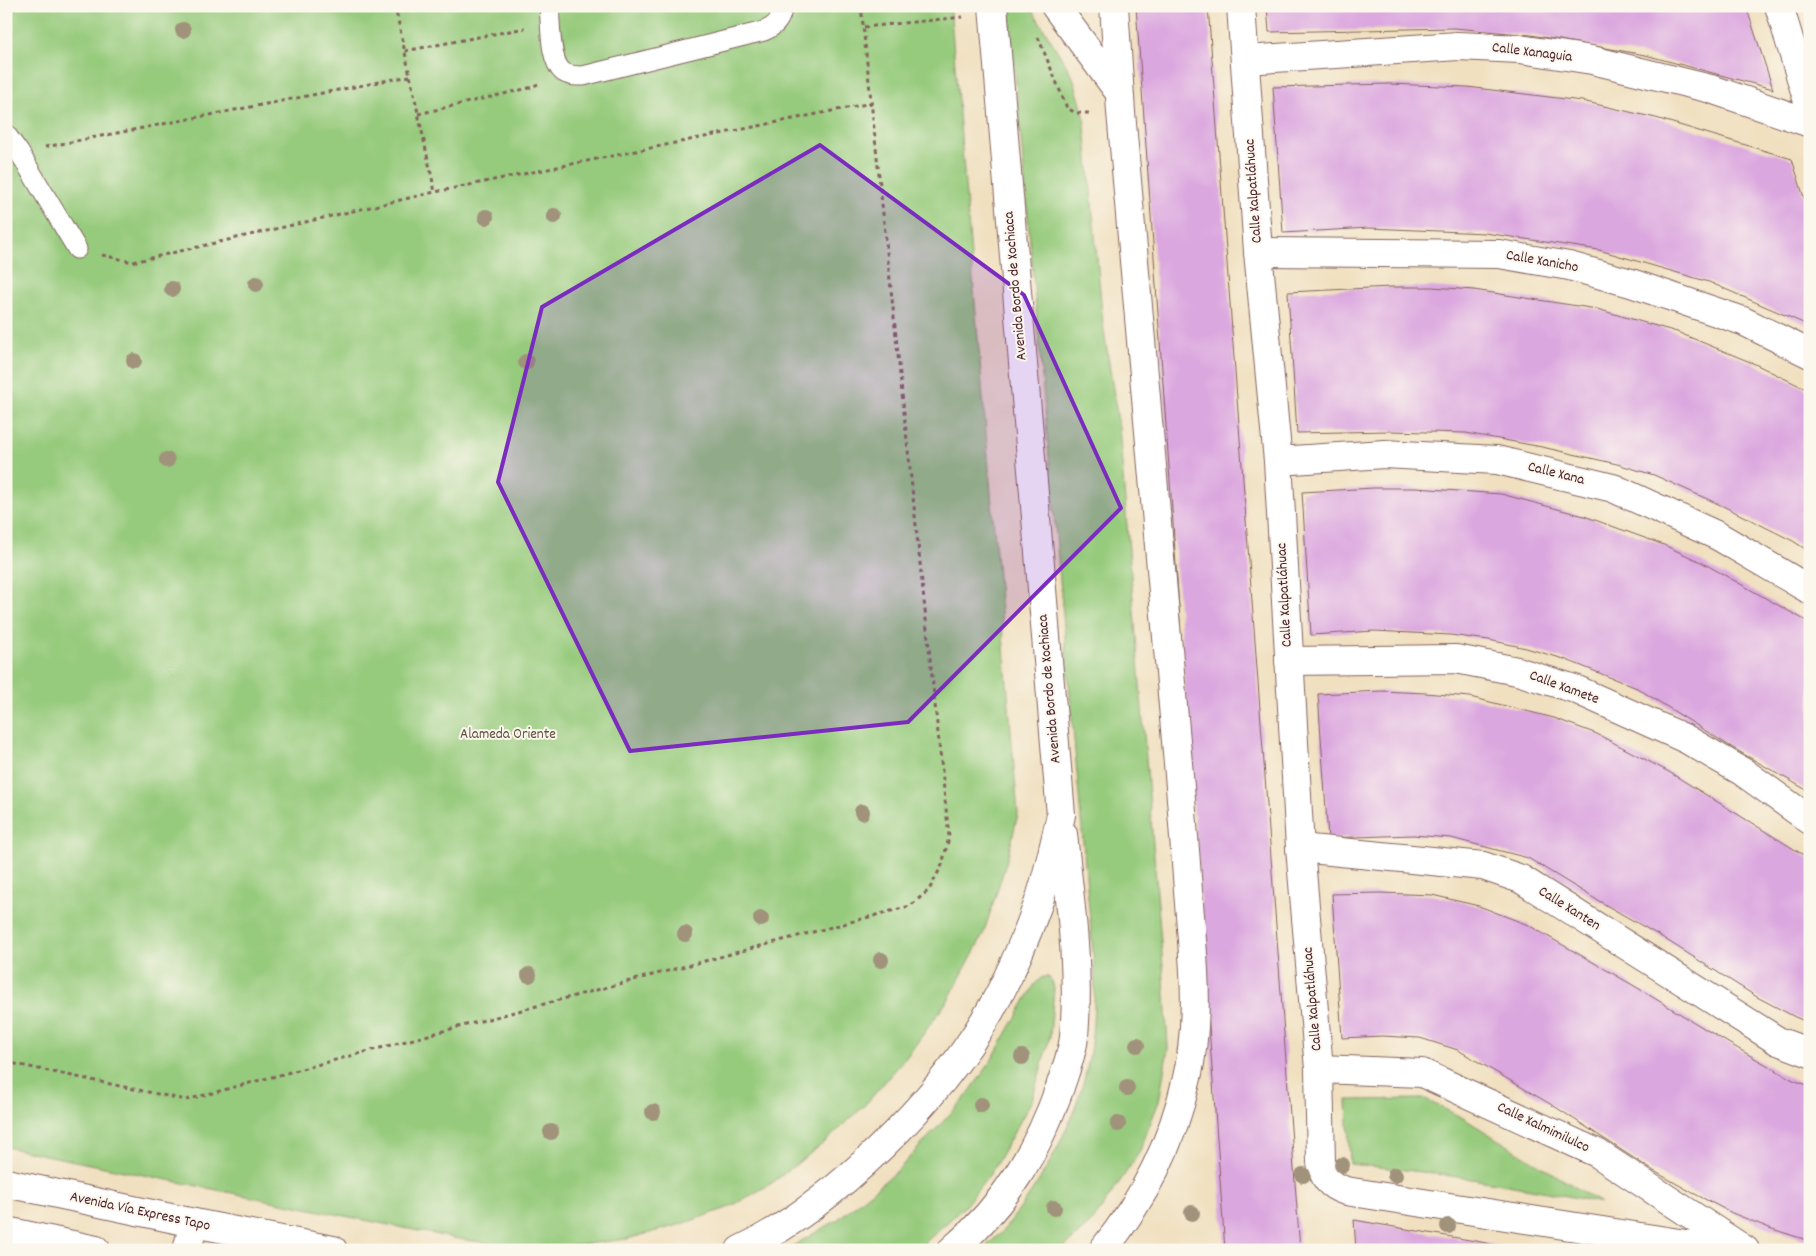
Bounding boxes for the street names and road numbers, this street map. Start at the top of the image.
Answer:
street label: Calle Xanaguia [1491,37,1574,69]
street label: Calle Xalpatláhuac [1239,138,1269,244]
street label: Avenida Bordo de Xochiaca [998,210,1033,361]
street label: Calle Xanicho [1504,245,1580,279]
street label: Calle Xana [1525,456,1588,492]
street label: Calle Xalpatláhuac [1271,542,1299,648]
street label: Avenida Bordo de Xochiaca [1032,613,1067,764]
street label: Calle Xamete [1526,665,1602,711]
street label: Calle Xanten [1534,881,1605,937]
street label: Calle Xalpatláhuac [1297,946,1329,1052]
street label: Calle Xalmimilulco [1493,1097,1593,1159]
street label: Avenida Vía Express Tapo [68,1186,212,1238]

